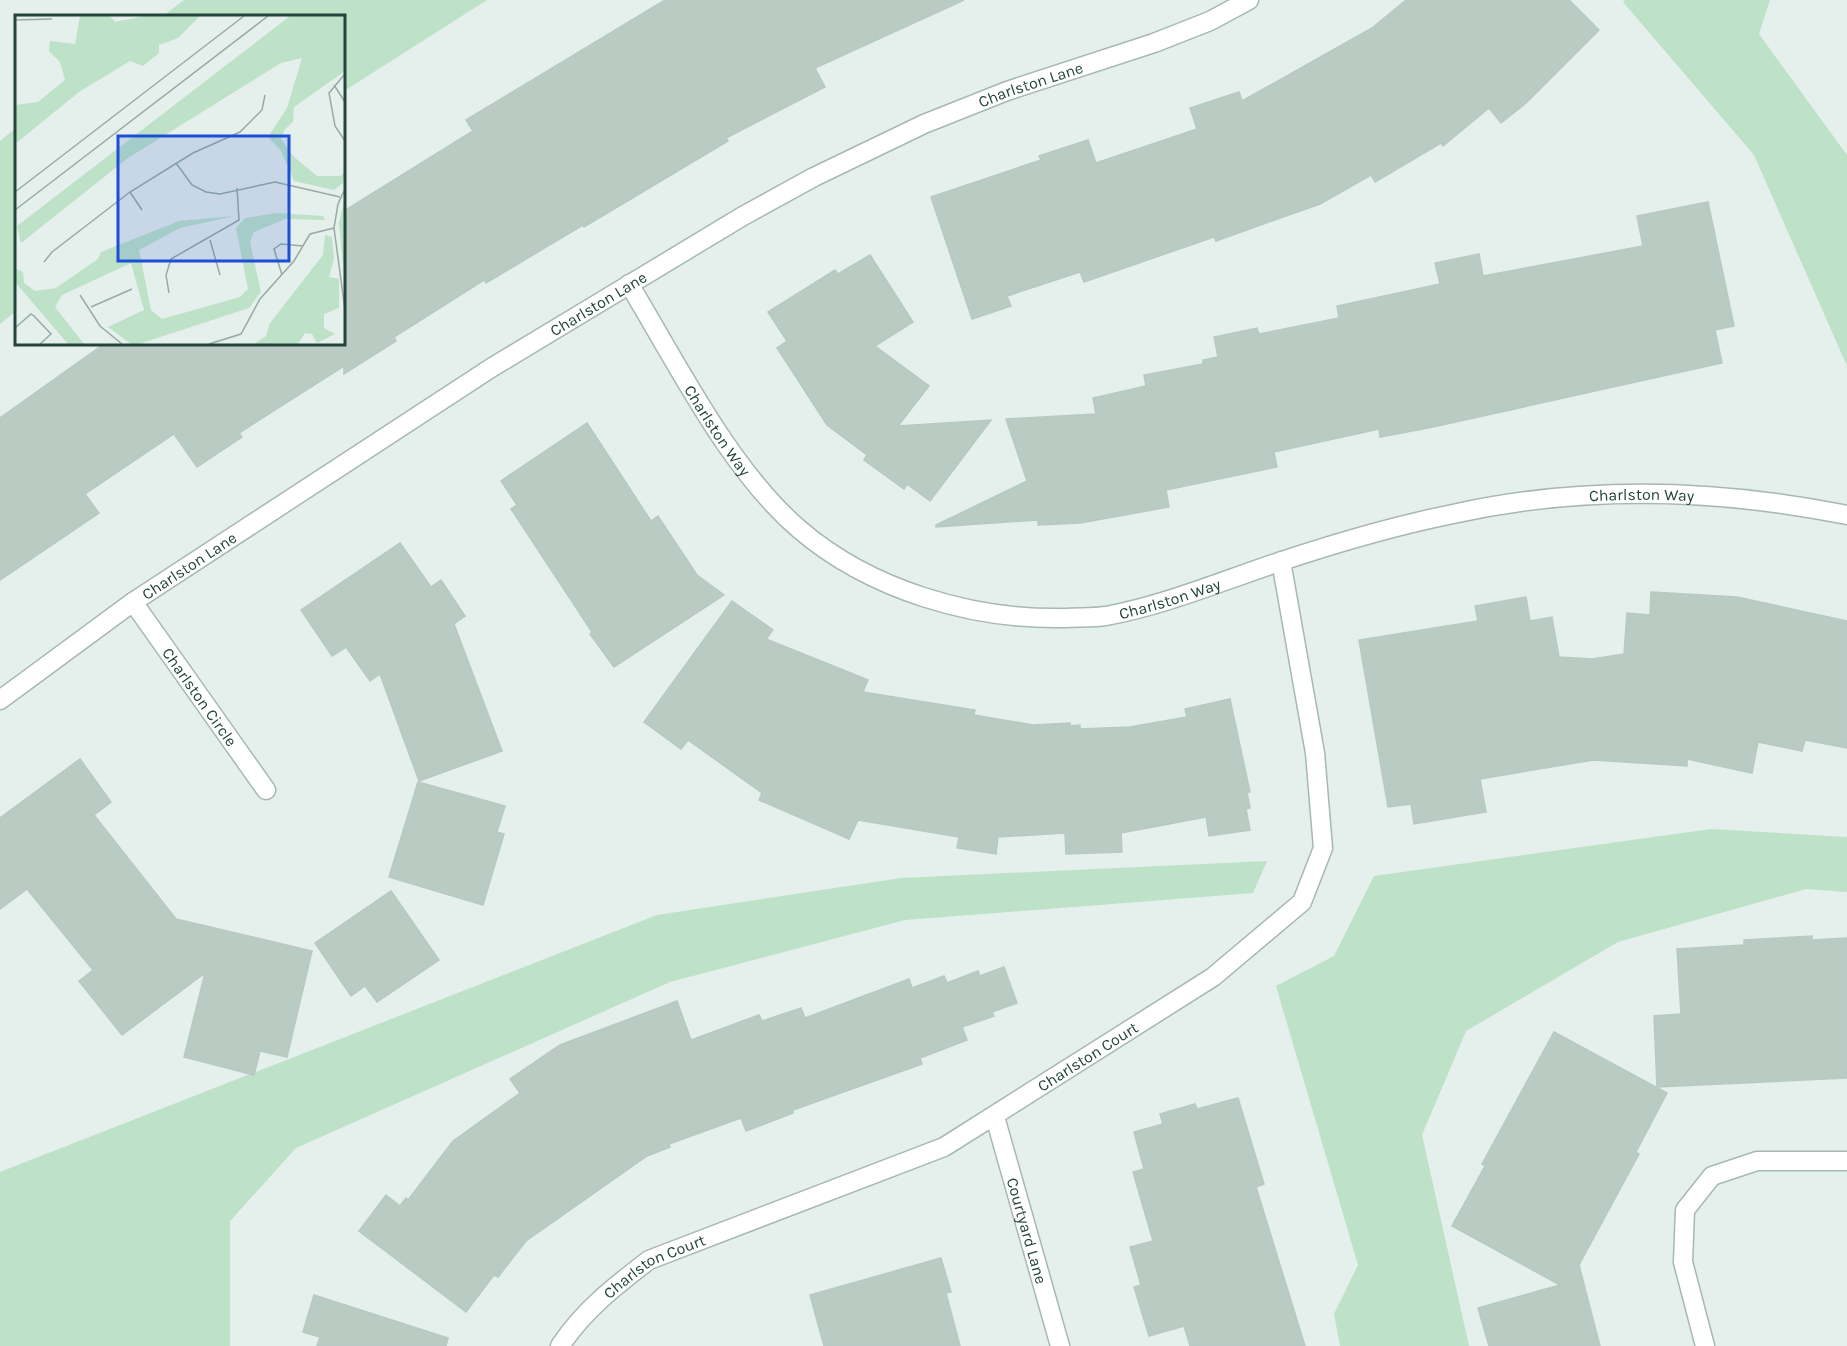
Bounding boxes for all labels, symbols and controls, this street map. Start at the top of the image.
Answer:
inset map [15,15,345,345]
street label: Charlston Lane [975,57,1085,111]
street label: Charlston Lane [546,267,650,340]
street label: Charlston Way [681,381,755,480]
street label: Charlston Way [1588,484,1695,505]
street label: Charlston Lane [138,528,240,603]
street label: Charlston Way [1117,574,1224,623]
street label: Charlston Circle [159,644,241,750]
street label: Charlston Court [1034,1017,1141,1095]
street label: Courtyard Lane [1003,1175,1051,1286]
street label: Charlston Court [599,1230,708,1302]

